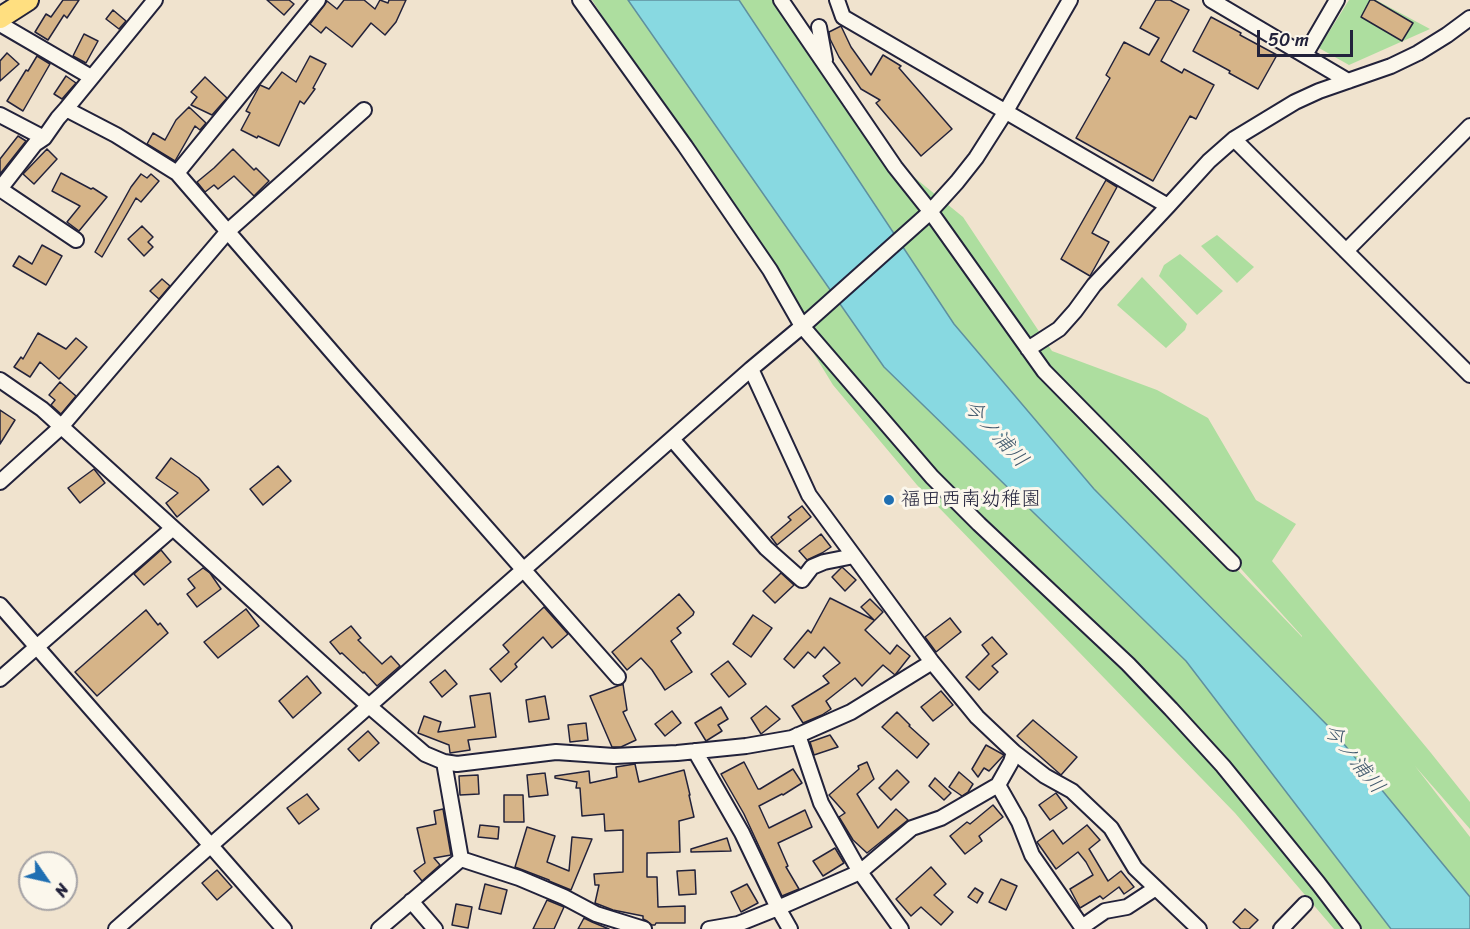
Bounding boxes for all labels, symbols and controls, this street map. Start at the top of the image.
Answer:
scale bar [1260,18,1356,56]
text: 50 m [1268,24,1309,56]
water label: 今ノ浦川 [957,395,1033,473]
place label: 福田西南幼稚園 [901,488,1041,512]
marker: 福田西南幼稚園 [882,493,896,507]
water label: 今ノ浦川 [1317,718,1389,800]
north arrow [18,851,78,911]
text: N [47,878,77,903]

